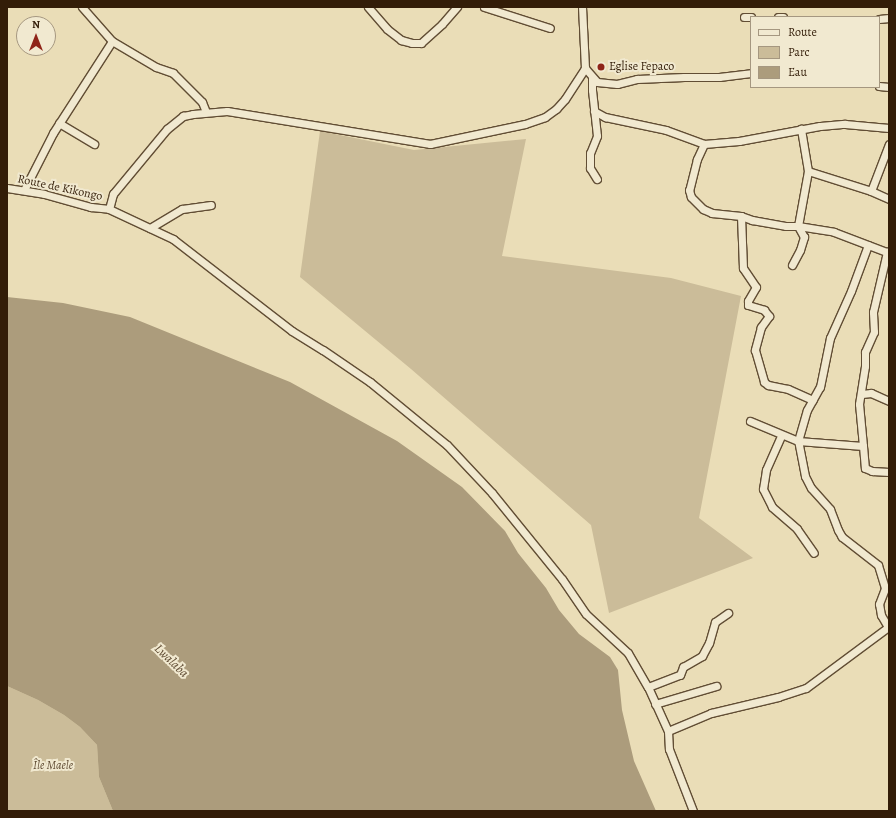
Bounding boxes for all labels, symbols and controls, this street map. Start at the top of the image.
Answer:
north arrow [16,16,56,56]
legend [750,16,880,88]
text: N [32,17,40,32]
text: Route [788,24,817,40]
text: Parc [788,44,810,60]
place label: Eglise Fepaco [609,60,674,74]
marker: Eglise Fepaco [596,62,606,72]
text: Eau [788,64,807,80]
street label: Route de Kikongo [16,172,104,204]
water label: Lwalaba [151,641,191,681]
park label: Île Maele [33,759,73,773]

